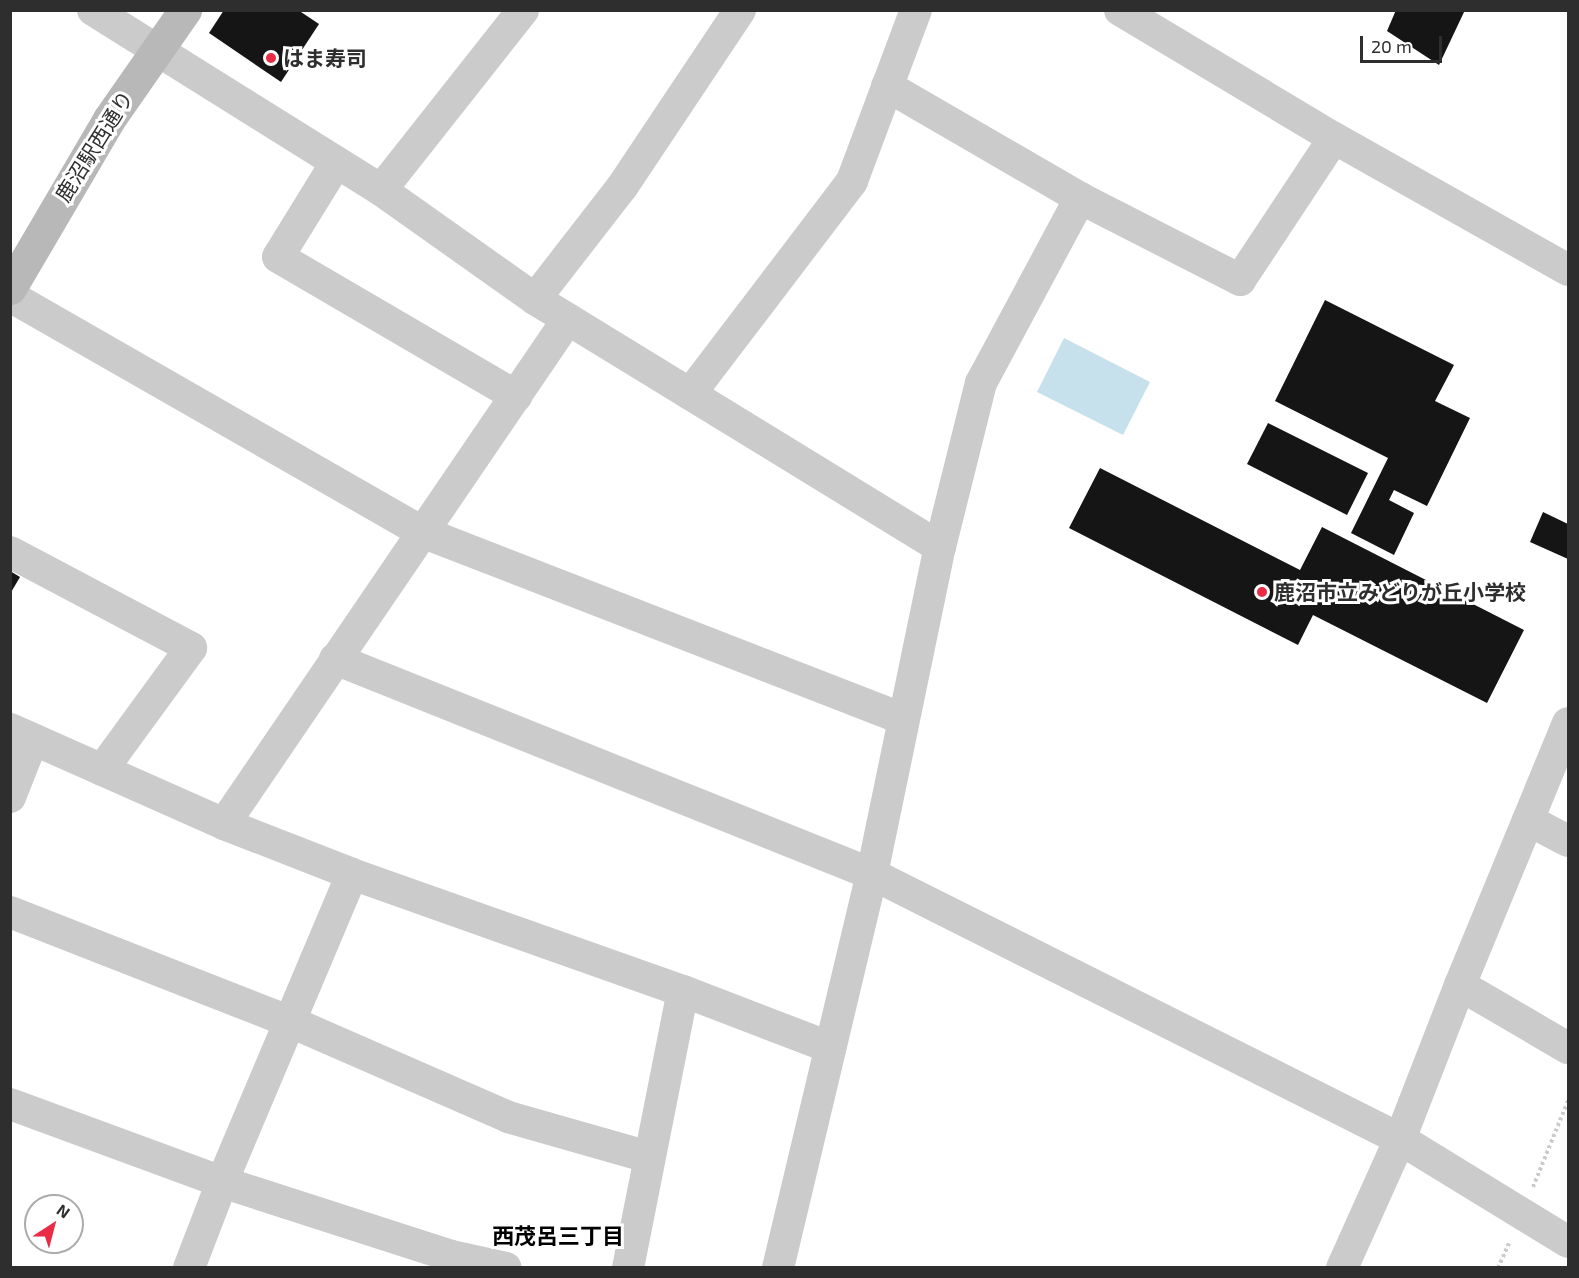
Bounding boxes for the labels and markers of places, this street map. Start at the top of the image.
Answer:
place label: はま寿司 [283,45,367,71]
marker: はま寿司 [264,51,278,65]
place label: 鹿沼市立みどりが丘小学校 [1274,579,1526,605]
marker: 鹿沼市立みどりが丘小学校 [1255,585,1269,599]

